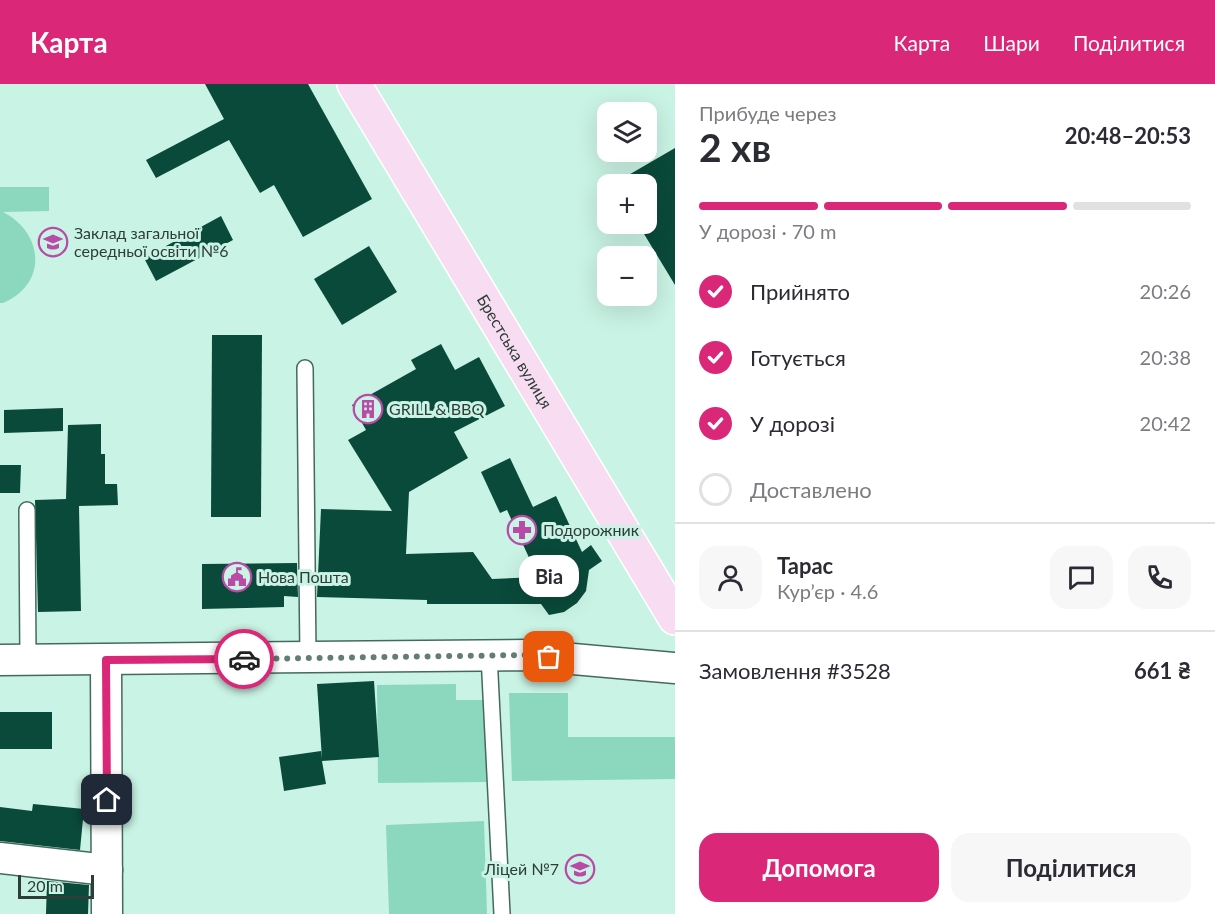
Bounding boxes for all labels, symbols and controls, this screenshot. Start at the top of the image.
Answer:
text: Карта [30,25,108,59]
text: Карта [894,30,950,55]
text: Шари [983,30,1040,55]
text: Поділитися [1073,30,1185,55]
text: Прибуде через [699,101,836,125]
map controls [597,102,657,306]
button: layers [597,102,657,162]
text: 20:48–20:53 [1065,122,1191,149]
text: 2 хв [699,124,771,170]
button: + [597,174,657,234]
text: У дорозі · 70 m [699,219,837,243]
place label: Заклад загальної середньої освіти №6 [74,223,229,260]
school or university icon: Заклад загальної середньої освіти №6 [37,226,69,258]
button: − [597,246,657,306]
icon: check [699,275,732,308]
text: Прийнято [750,278,850,305]
text: 20:26 [1140,279,1191,303]
street label: Брестська вулиця [474,291,557,412]
icon: check [699,341,732,374]
text: Готується [750,344,846,371]
text: 20:38 [1140,345,1191,369]
building icon: GRILL & BBQ [352,393,384,425]
place label: GRILL & BBQ [389,399,484,418]
icon: check [699,407,732,440]
text: У дорозі [750,410,835,437]
text: 20:42 [1140,411,1191,435]
text: Доставлено [750,476,872,503]
pharmacy icon: Подорожник [506,514,538,546]
place label: Подорожник [543,520,640,539]
button: person [699,546,762,609]
button: chat [1050,546,1113,609]
button: phone [1128,546,1191,609]
text: Тарас [777,552,833,579]
callout: Віа [519,555,579,597]
public building icon: Нова Пошта [221,561,253,593]
text: Віа [535,564,563,588]
place label: Нова Пошта [258,567,349,586]
text: Кур’єр · 4.6 [777,579,878,603]
courier [214,629,274,689]
pin [523,631,574,682]
icon: bag [532,640,565,673]
icon: car [228,643,261,676]
text: Замовлення #3528 [699,657,891,684]
text: 661 ₴ [1134,657,1191,684]
pin [81,774,132,825]
icon: home [90,783,123,816]
button: Допомога [699,833,939,902]
button: Поділитися [951,833,1191,902]
school or university icon: Ліцей №7 [564,853,596,885]
place label: Ліцей №7 [484,859,559,878]
scale bar [18,872,94,900]
text: 20 m [27,876,63,895]

